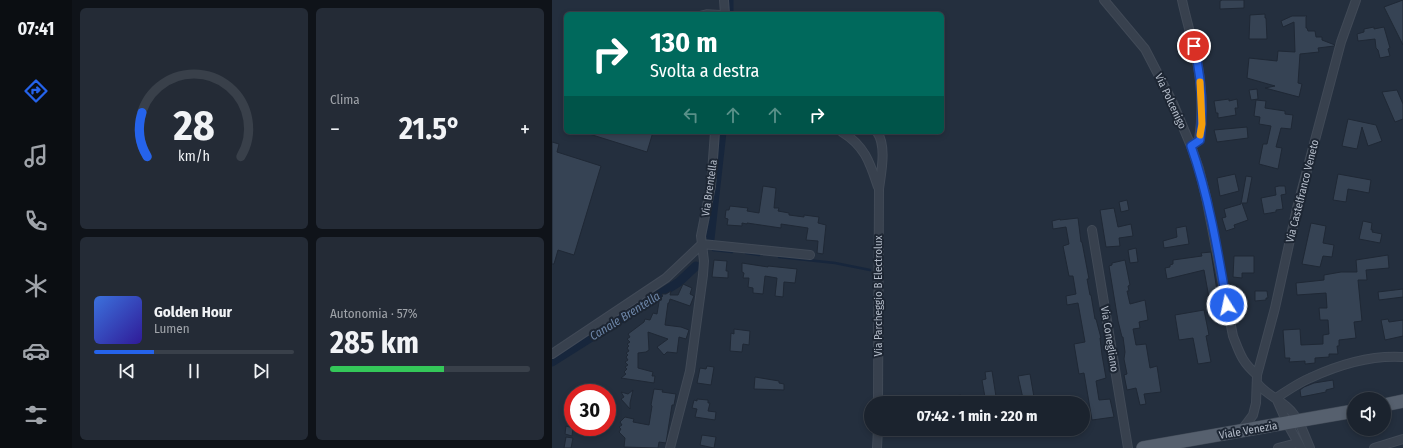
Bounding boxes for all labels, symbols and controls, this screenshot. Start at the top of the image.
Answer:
text: 07:41 [18,18,54,40]
text: 130 m [650,26,718,59]
icon: right [584,28,636,80]
pin [1177,29,1211,63]
icon: arrive [1183,35,1205,57]
text: Svolta a destra [650,60,759,82]
street label: Via Polcenigo [1152,71,1189,131]
icon: directions [22,77,50,105]
text: Clima [330,92,360,107]
text: 28 [172,100,215,150]
icon: left [680,104,702,126]
icon: ahead [722,104,744,126]
icon: ahead [764,104,786,126]
icon: right [806,104,828,126]
text: 21.5° [399,111,461,147]
text: − [330,116,340,143]
text: + [520,116,530,143]
street label: Via Castelfranco Veneto [1283,138,1322,244]
icon: music [22,142,50,170]
text: km/h [178,147,210,164]
street label: Via Brentella [699,159,720,217]
icon: phone [22,207,50,235]
street label: Via Parcheggio B Electrolux [872,235,885,356]
icon: climate [22,272,50,300]
position arrow [1206,284,1248,326]
water label: Canale Brentella [587,289,663,343]
text: Golden Hour [154,303,232,321]
street label: Via Conegliano [1098,305,1121,373]
text: Autonomia · 57% [330,306,418,321]
text: Lumen [154,321,190,336]
text: 285 km [330,325,419,361]
icon: car [22,337,50,365]
icon: previous [116,360,138,382]
icon: pause [183,360,205,382]
icon: next [250,360,272,382]
speed limit sign: 30 [564,384,616,436]
map controls [1347,392,1391,436]
button: sound [1347,392,1391,436]
icon: filters [22,401,50,429]
text: 07:42 · 1 min · 220 m [917,407,1037,425]
street label: Viale Venezia [1218,419,1278,442]

